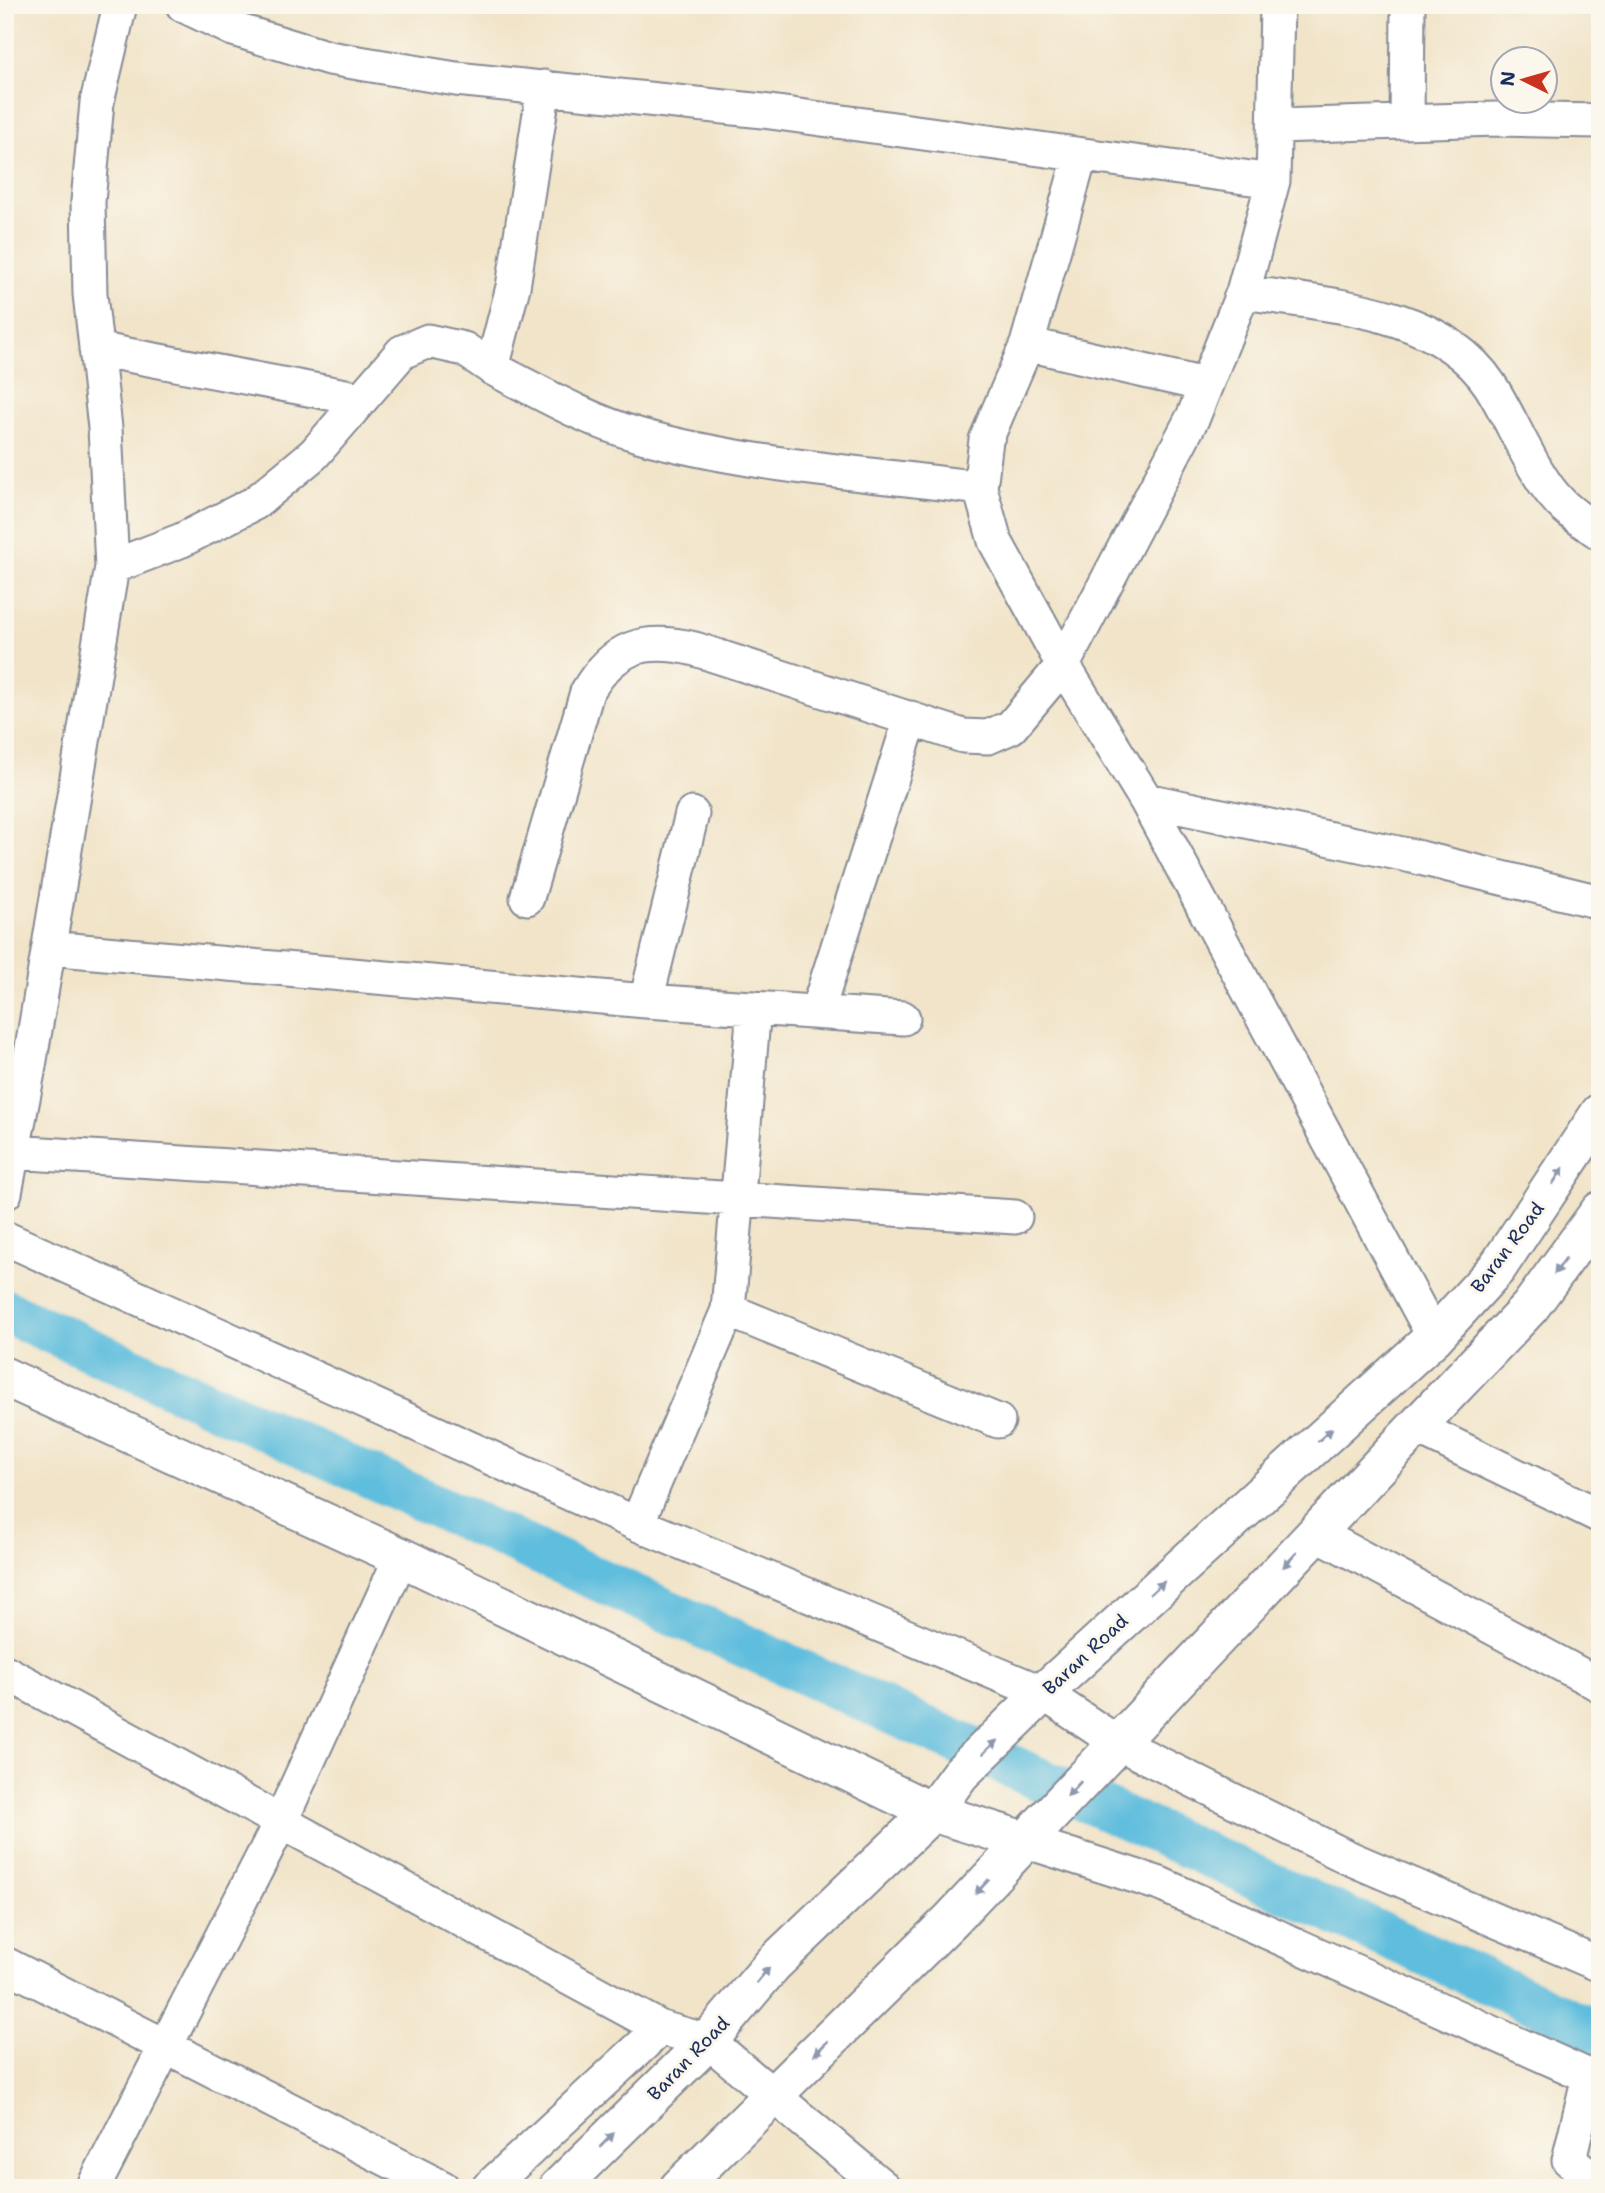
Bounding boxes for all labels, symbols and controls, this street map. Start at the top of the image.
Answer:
north arrow [1490,46,1560,116]
text: N [1494,70,1521,87]
one-way arrow [1551,1167,1565,1185]
street label: Baran Road [1465,1197,1550,1298]
one-way arrow [1553,1257,1567,1275]
one-way arrow [1316,1427,1334,1443]
one-way arrow [1283,1551,1299,1568]
one-way arrow [1148,1580,1166,1596]
street label: Baran Road [1037,1608,1133,1700]
one-way arrow [981,1739,999,1755]
one-way arrow [1067,1780,1083,1797]
one-way arrow [974,1878,990,1895]
one-way arrow [755,1966,770,1983]
street label: Baran Road [642,2011,735,2106]
one-way arrow [812,2039,829,2056]
one-way arrow [598,2132,615,2148]

